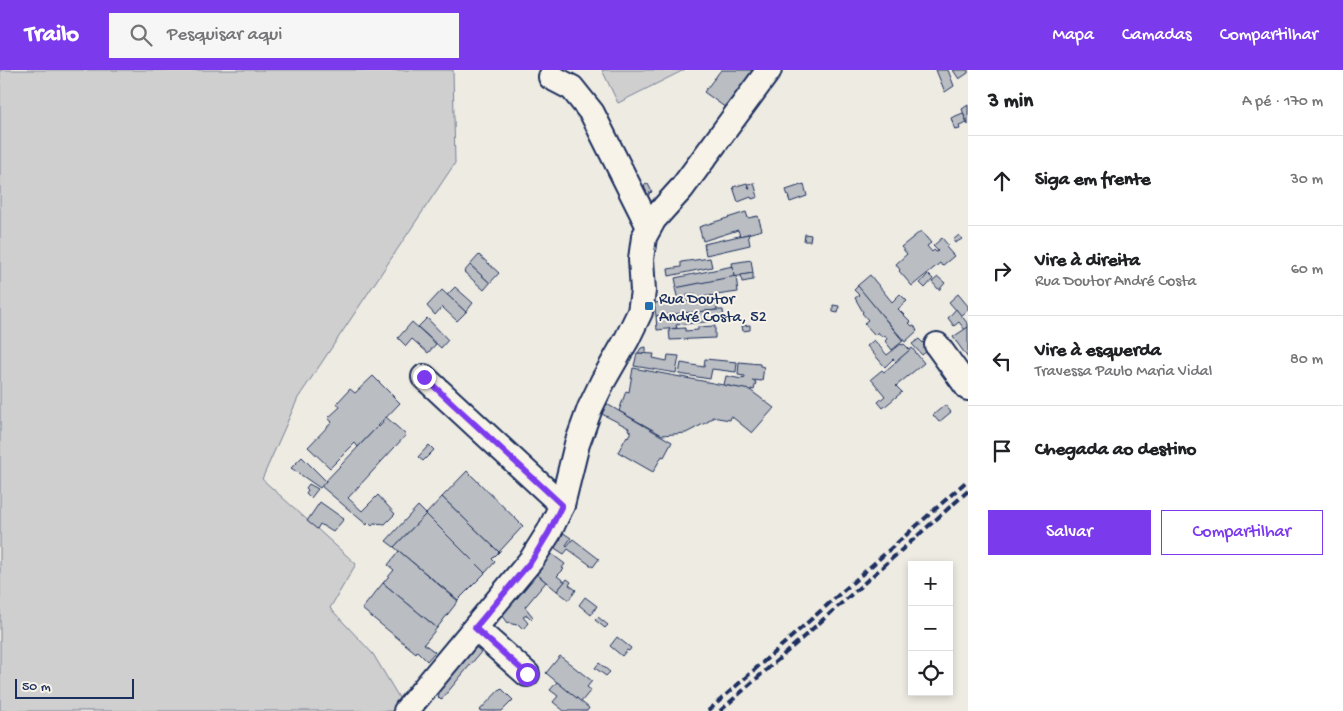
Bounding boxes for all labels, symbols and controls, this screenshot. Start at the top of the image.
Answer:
search box [109,13,459,58]
text: Trailo [25,21,79,50]
icon: search [127,21,155,49]
text: Pesquisar aqui [167,24,282,47]
text: Mapa [1053,25,1094,46]
text: Camadas [1122,25,1192,46]
text: Compartilhar [1220,25,1318,46]
text: 3 min [988,90,1033,115]
text: A pé · 170 m [1242,93,1323,112]
icon: ahead [988,167,1016,195]
text: Siga em frente [1035,169,1151,192]
text: 30 m [1290,171,1323,190]
text: Vire à direita [1035,250,1140,273]
icon: right [988,257,1016,285]
text: 60 m [1291,261,1323,280]
text: Rua Doutor André Costa [1035,273,1197,292]
place label: Rua Doutor André Costa, 52 [659,291,767,328]
marker: Rua Doutor André Costa, 52 [643,300,655,312]
text: Vire à esquerda [1035,340,1161,363]
icon: left [988,347,1016,375]
text: 80 m [1290,351,1323,370]
text: Travessa Paulo Maria Vidal [1035,363,1212,382]
route end [413,366,436,389]
icon: arrive [988,437,1016,465]
text: Chegada ao destino [1035,439,1196,462]
button: Salvar [988,510,1151,555]
button: Compartilhar [1161,510,1323,555]
map controls [908,561,953,696]
button: + [908,561,953,606]
button: − [908,606,953,651]
button: locate [908,651,953,696]
route start [516,663,539,686]
scale bar [15,676,134,699]
text: 50 m [22,679,51,696]

